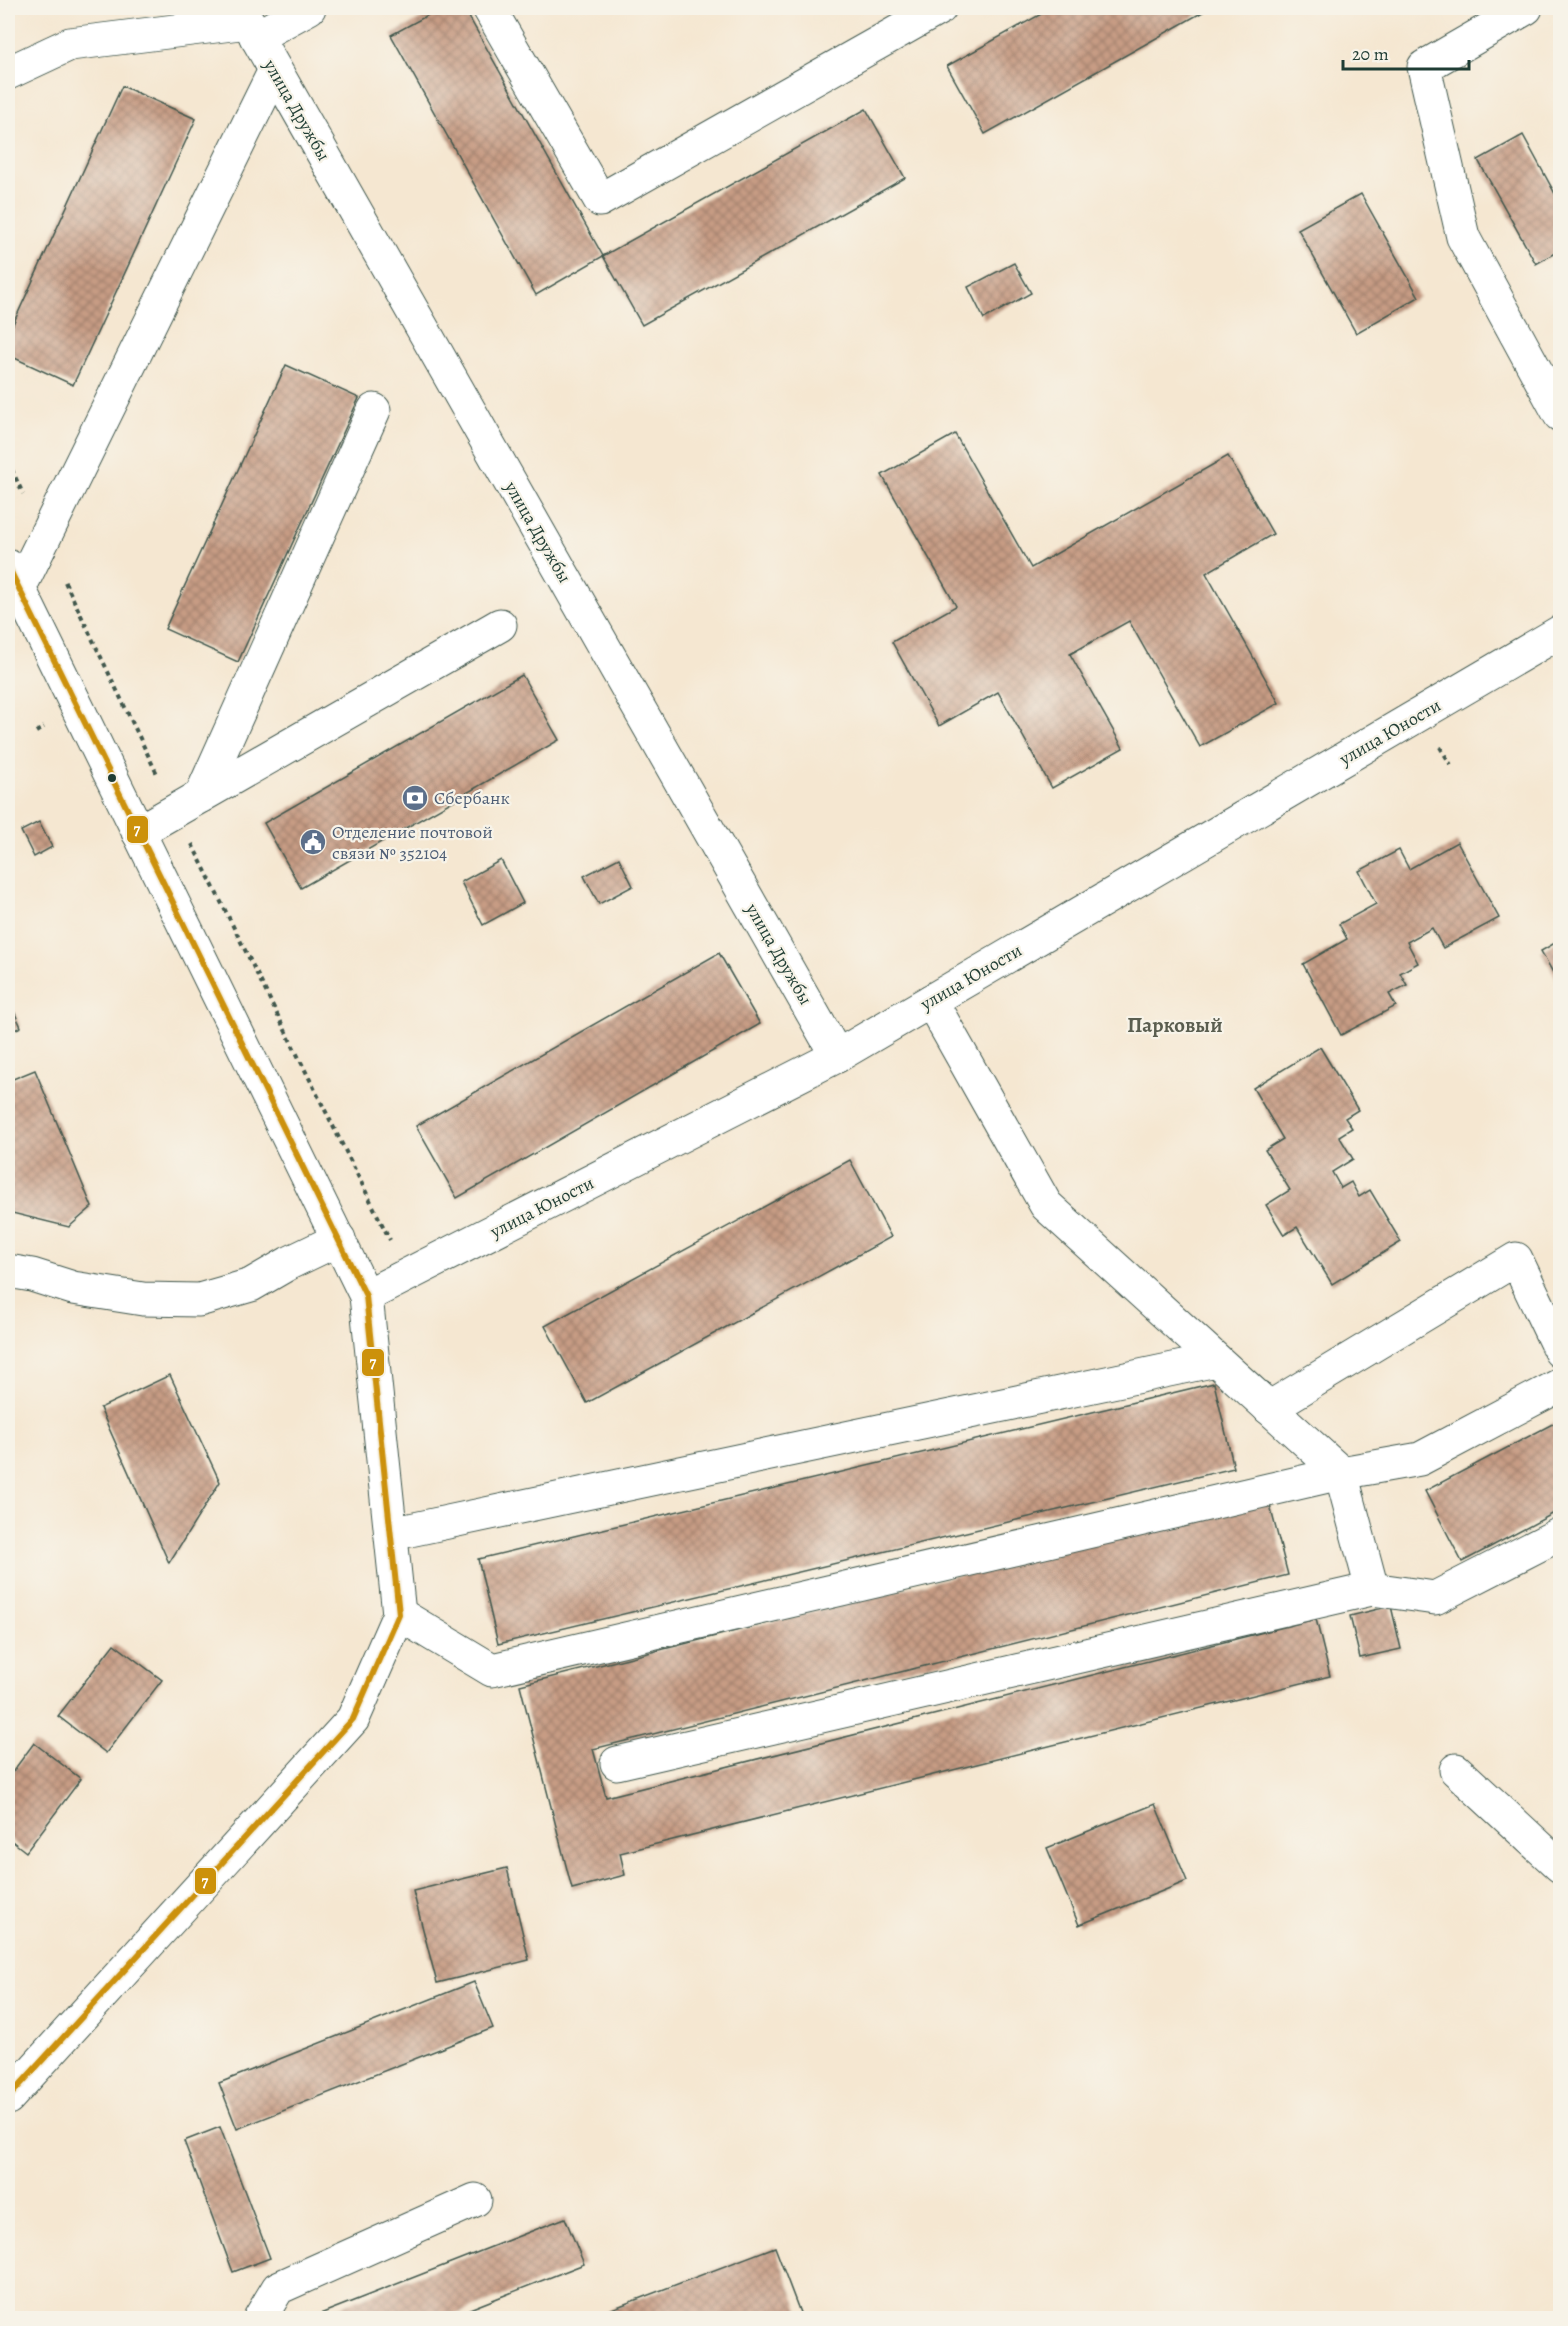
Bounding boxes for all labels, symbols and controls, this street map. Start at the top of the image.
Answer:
scale bar [1343,33,1469,71]
text: 20 m [1352,42,1389,66]
street label: улица Дружбы [258,54,336,165]
street label: улица Дружбы [499,476,577,587]
street label: улица Юности [1334,693,1445,771]
unlabelled marker [106,772,118,784]
bank icon: Сбербанк [400,783,430,813]
place label: Сбербанк [434,786,510,810]
line badge: 7 [126,815,149,844]
text: 7 [134,819,141,841]
place label: Отделение почтовой связи № 352104 [332,820,493,865]
public building icon: Отделение почтовой связи № 352104 [298,827,328,857]
street label: улица Дружбы [740,898,818,1009]
street label: улица Юности [915,938,1026,1016]
district label: Парковый [1127,1011,1223,1039]
street label: улица Юности [485,1171,598,1244]
line badge: 7 [361,1348,385,1377]
text: 7 [370,1352,377,1374]
line badge: 7 [194,1867,217,1895]
text: 7 [202,1871,209,1893]

